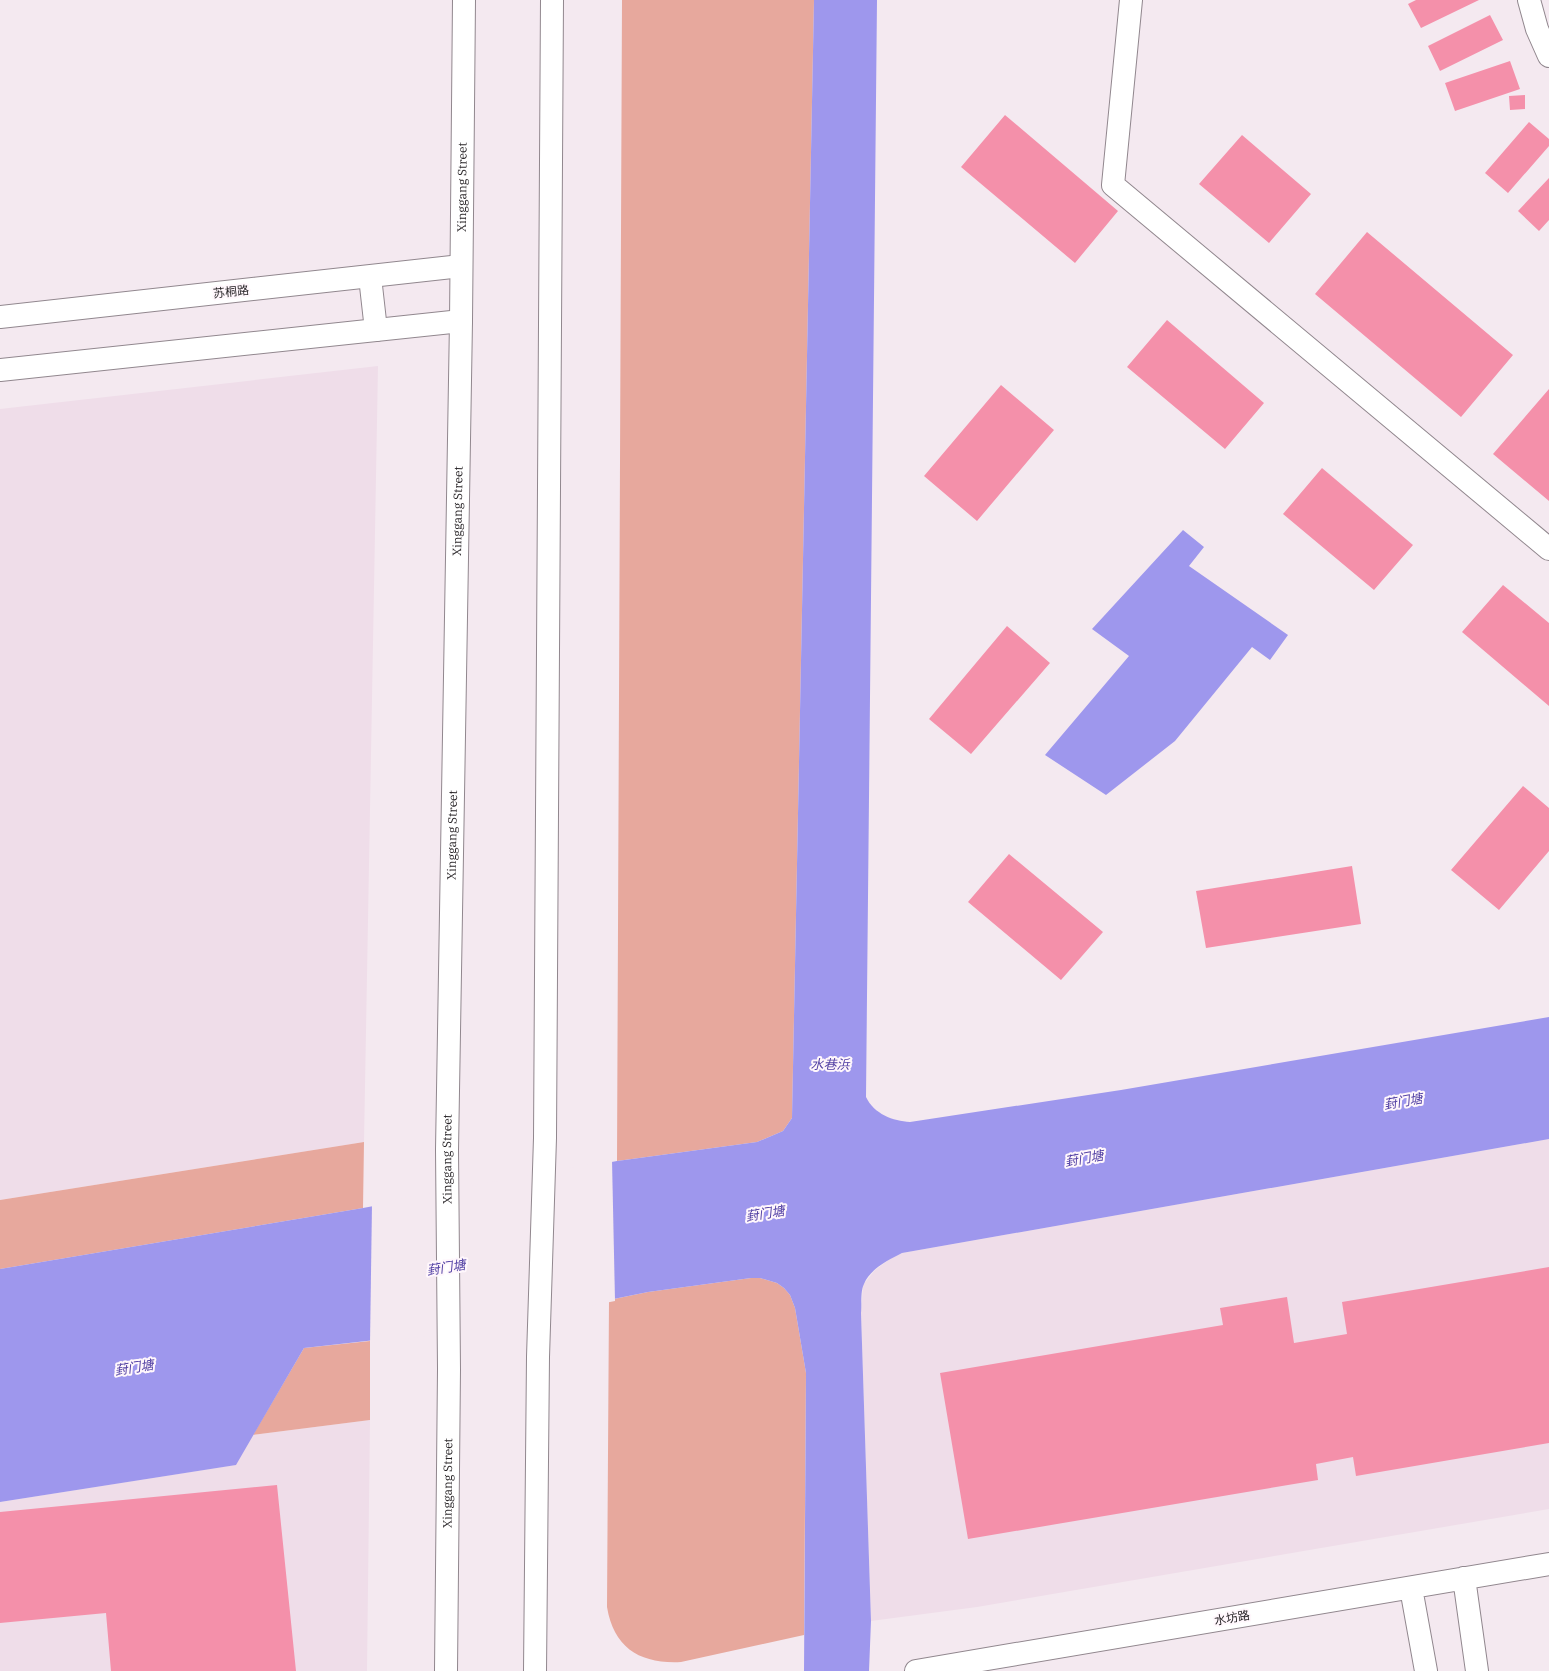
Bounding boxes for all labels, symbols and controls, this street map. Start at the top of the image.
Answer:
street label: Xinggang Street [454,142,470,232]
street label: 苏桐路 [212,282,250,301]
street label: Xinggang Street [449,466,466,556]
street label: Xinggang Street [444,790,460,880]
water label: 水巷浜 [810,1056,850,1073]
water label: 葑门塘 [1382,1089,1426,1113]
street label: Xinggang Street [439,1114,455,1204]
water label: 葑门塘 [1063,1146,1107,1170]
water label: 葑门塘 [744,1202,788,1225]
water label: 葑门塘 [425,1256,469,1279]
water label: 葑门塘 [113,1356,157,1379]
street label: Xinggang Street [439,1438,455,1528]
street label: 水坊路 [1213,1607,1251,1628]

